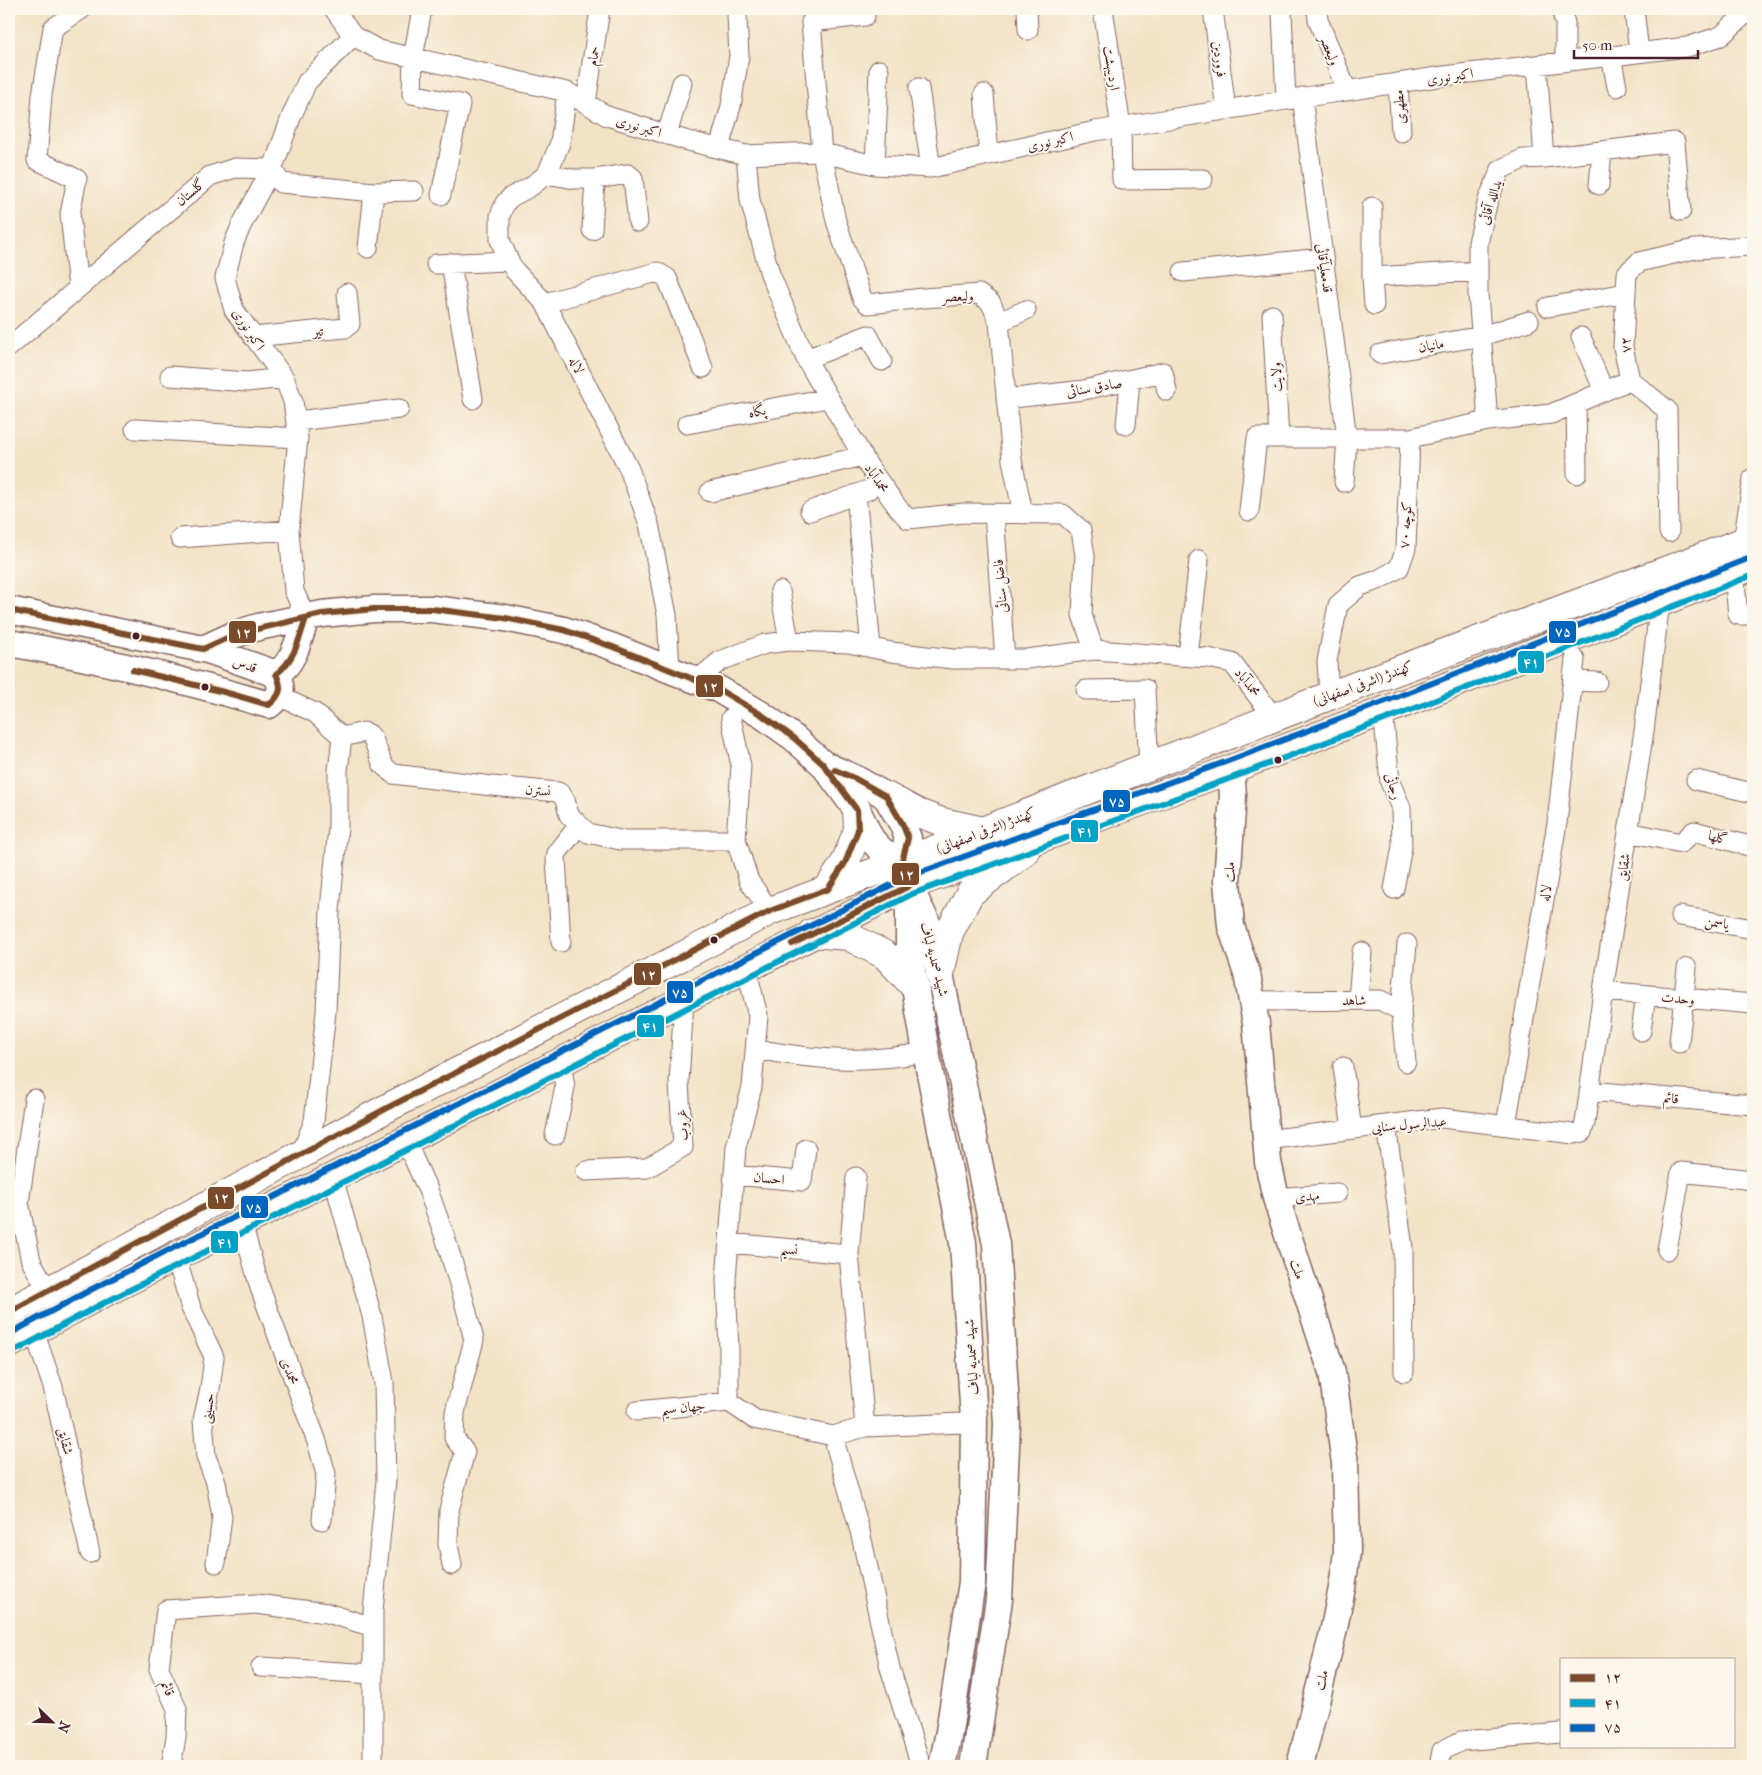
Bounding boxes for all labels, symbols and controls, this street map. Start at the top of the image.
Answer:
scale bar [1574,28,1698,60]
street label: ولیعصر [1314,31,1343,68]
text: 50 m [1582,36,1613,54]
street label: فروردین [1209,40,1230,78]
street label: حمام [584,45,607,68]
street label: اردیبهشت [1099,45,1123,92]
street label: اکبر نوری [1426,65,1474,88]
street label: مطهری [1390,89,1409,125]
street label: اکبر نوری [614,112,664,141]
street label: اکبر نوری [1025,128,1075,155]
street label: گلستان [172,175,209,210]
street label: یدالله آقائی [1475,178,1506,227]
street label: قدمعلیآقائی [1313,242,1336,294]
street label: ولیعصر [940,287,974,307]
street label: اکبر نوری [229,305,268,353]
street label: تیر [310,323,324,341]
street label: مانیان [1417,335,1445,356]
street label: ۷۲ [1617,336,1634,354]
street label: لاله [565,354,588,376]
street label: ولایت [1267,362,1286,392]
street label: صادق سنائی [1065,374,1124,401]
street label: پگاه [747,400,769,424]
street label: محمدآباد [861,460,893,496]
street label: کوچه ۷۰ [1395,501,1417,549]
street label: فاضل سنائی [990,558,1013,614]
line badge: ۱۲ [228,620,257,644]
line badge: ۷۵ [1548,620,1577,644]
text: ۷۵ [1555,623,1571,640]
text: ۱۲ [235,624,251,641]
unlabelled marker [131,631,141,641]
line badge: ۴۱ [1517,650,1545,674]
street label: قدس [230,652,259,677]
text: ۴۱ [1523,654,1539,671]
street label: کهندژ (اشرفی اصفهانی) [1311,657,1416,710]
street label: محمدآباد [1231,665,1264,700]
line badge: ۱۲ [695,674,724,698]
text: ۱۲ [702,678,718,695]
unlabelled marker [200,682,210,692]
unlabelled marker [1273,755,1283,765]
street label: رجائی [1381,770,1406,802]
street label: نسترن [524,781,551,800]
line badge: ۷۵ [1102,789,1131,813]
text: ۷۵ [1109,793,1125,810]
street label: کهندژ (اشرفی اصفهانی) [934,804,1039,858]
line badge: ۴۱ [1070,819,1099,843]
text: ۴۱ [1077,823,1093,840]
street label: گلها [1706,827,1730,848]
street label: شقایق [1613,852,1634,882]
street label: ملت [1221,861,1238,883]
line badge: ۱۲ [891,862,920,886]
text: ۱۲ [898,866,914,883]
street label: لاله [1536,883,1555,903]
street label: یاسمن [1703,912,1732,934]
street label: شهید صمدیه لباف [915,920,953,999]
unlabelled marker [709,935,719,945]
line badge: ۱۲ [633,962,662,986]
text: ۱۲ [640,966,656,983]
line badge: ۷۵ [666,980,694,1004]
text: ۷۵ [672,984,688,1001]
street label: وحدت [1660,989,1695,1008]
street label: شاهد [1342,992,1366,1009]
line badge: ۴۱ [636,1014,665,1038]
text: ۴۱ [642,1018,658,1035]
street label: قائم [1662,1089,1679,1112]
street label: غروب [673,1108,693,1141]
street label: عبدالرسول سنایی [1370,1113,1448,1137]
street label: احسان [752,1168,785,1189]
line badge: ۱۲ [207,1186,235,1210]
street label: مهدی [1294,1187,1320,1207]
text: ۱۲ [213,1189,229,1206]
line badge: ۷۵ [240,1195,269,1219]
text: ۷۵ [246,1199,262,1216]
line badge: ۴۱ [210,1230,239,1254]
text: ۴۱ [217,1234,233,1251]
street label: نسیم [779,1240,799,1264]
street label: ملت [1286,1257,1309,1281]
street label: شهید صمدیه لباف [960,1318,984,1396]
street label: محمدی [277,1355,302,1387]
street label: حسینی [197,1392,219,1425]
street label: جهان سیم [660,1397,706,1423]
street label: شقایق [54,1426,77,1457]
legend [1560,1658,1734,1748]
street label: ملت [1311,1668,1332,1692]
text: ۱۲ [1604,1668,1622,1686]
street label: قائم [153,1678,178,1700]
text: ۴۱ [1604,1694,1622,1712]
north arrow [28,1698,78,1748]
text: ۷۵ [1604,1718,1622,1736]
text: N [53,1719,73,1735]

